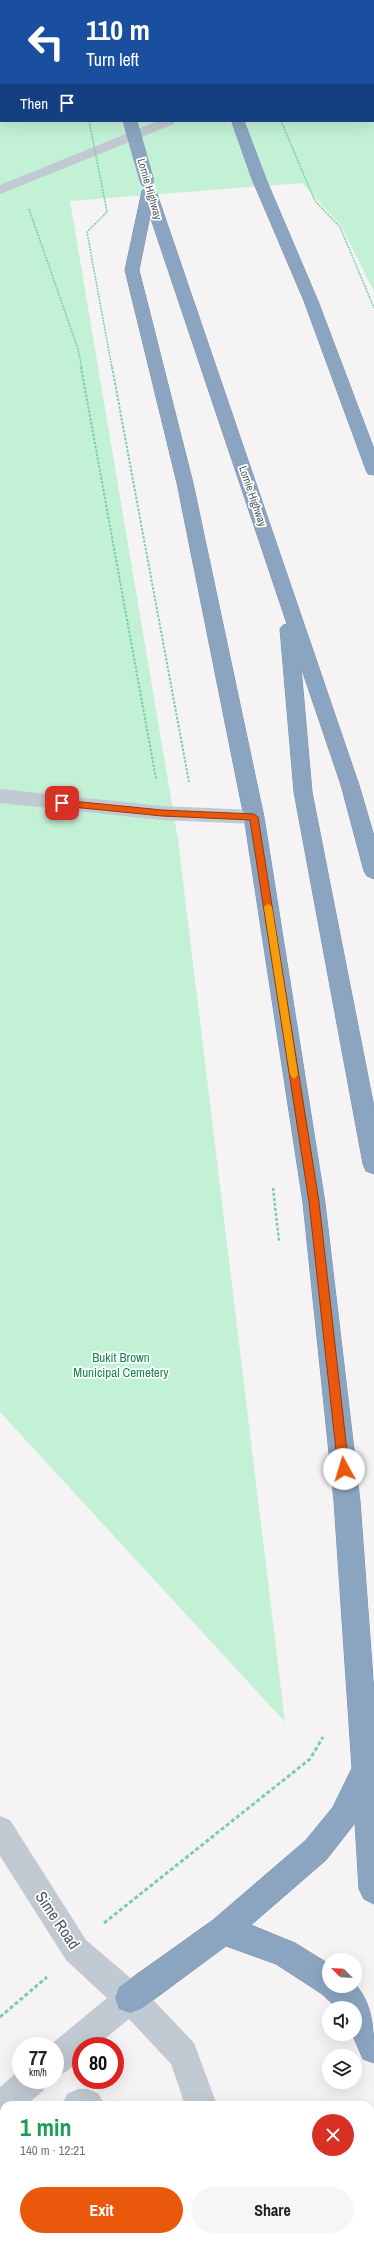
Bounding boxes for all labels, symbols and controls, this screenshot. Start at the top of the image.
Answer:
text: 110 m [86,11,150,49]
icon: left [20,16,72,68]
text: Turn left [86,47,139,72]
icon: arrive [56,92,78,114]
text: Then [20,93,48,114]
street label: Lornie Highway [135,157,166,222]
street label: Lornie Highway [236,464,270,529]
pin [45,786,79,820]
icon: arrive [51,792,73,814]
park label: Bukit Brown Municipal Cemetery [73,1349,169,1381]
position arrow [323,1448,365,1490]
street label: Sime Road [31,1887,85,1953]
north arrow [322,1953,362,1993]
map controls [322,1953,362,2089]
button: sound [322,2001,362,2041]
speed limit sign: 80 [72,2037,124,2089]
text: 77 [29,2044,47,2071]
button: layers [322,2049,362,2089]
text: km/h [29,2066,47,2079]
text: 1 min [20,2111,71,2143]
button: close [312,2114,354,2156]
text: 140 m · 12:21 [20,2142,85,2159]
button: Exit [20,2187,183,2233]
button: Share [191,2187,354,2233]

